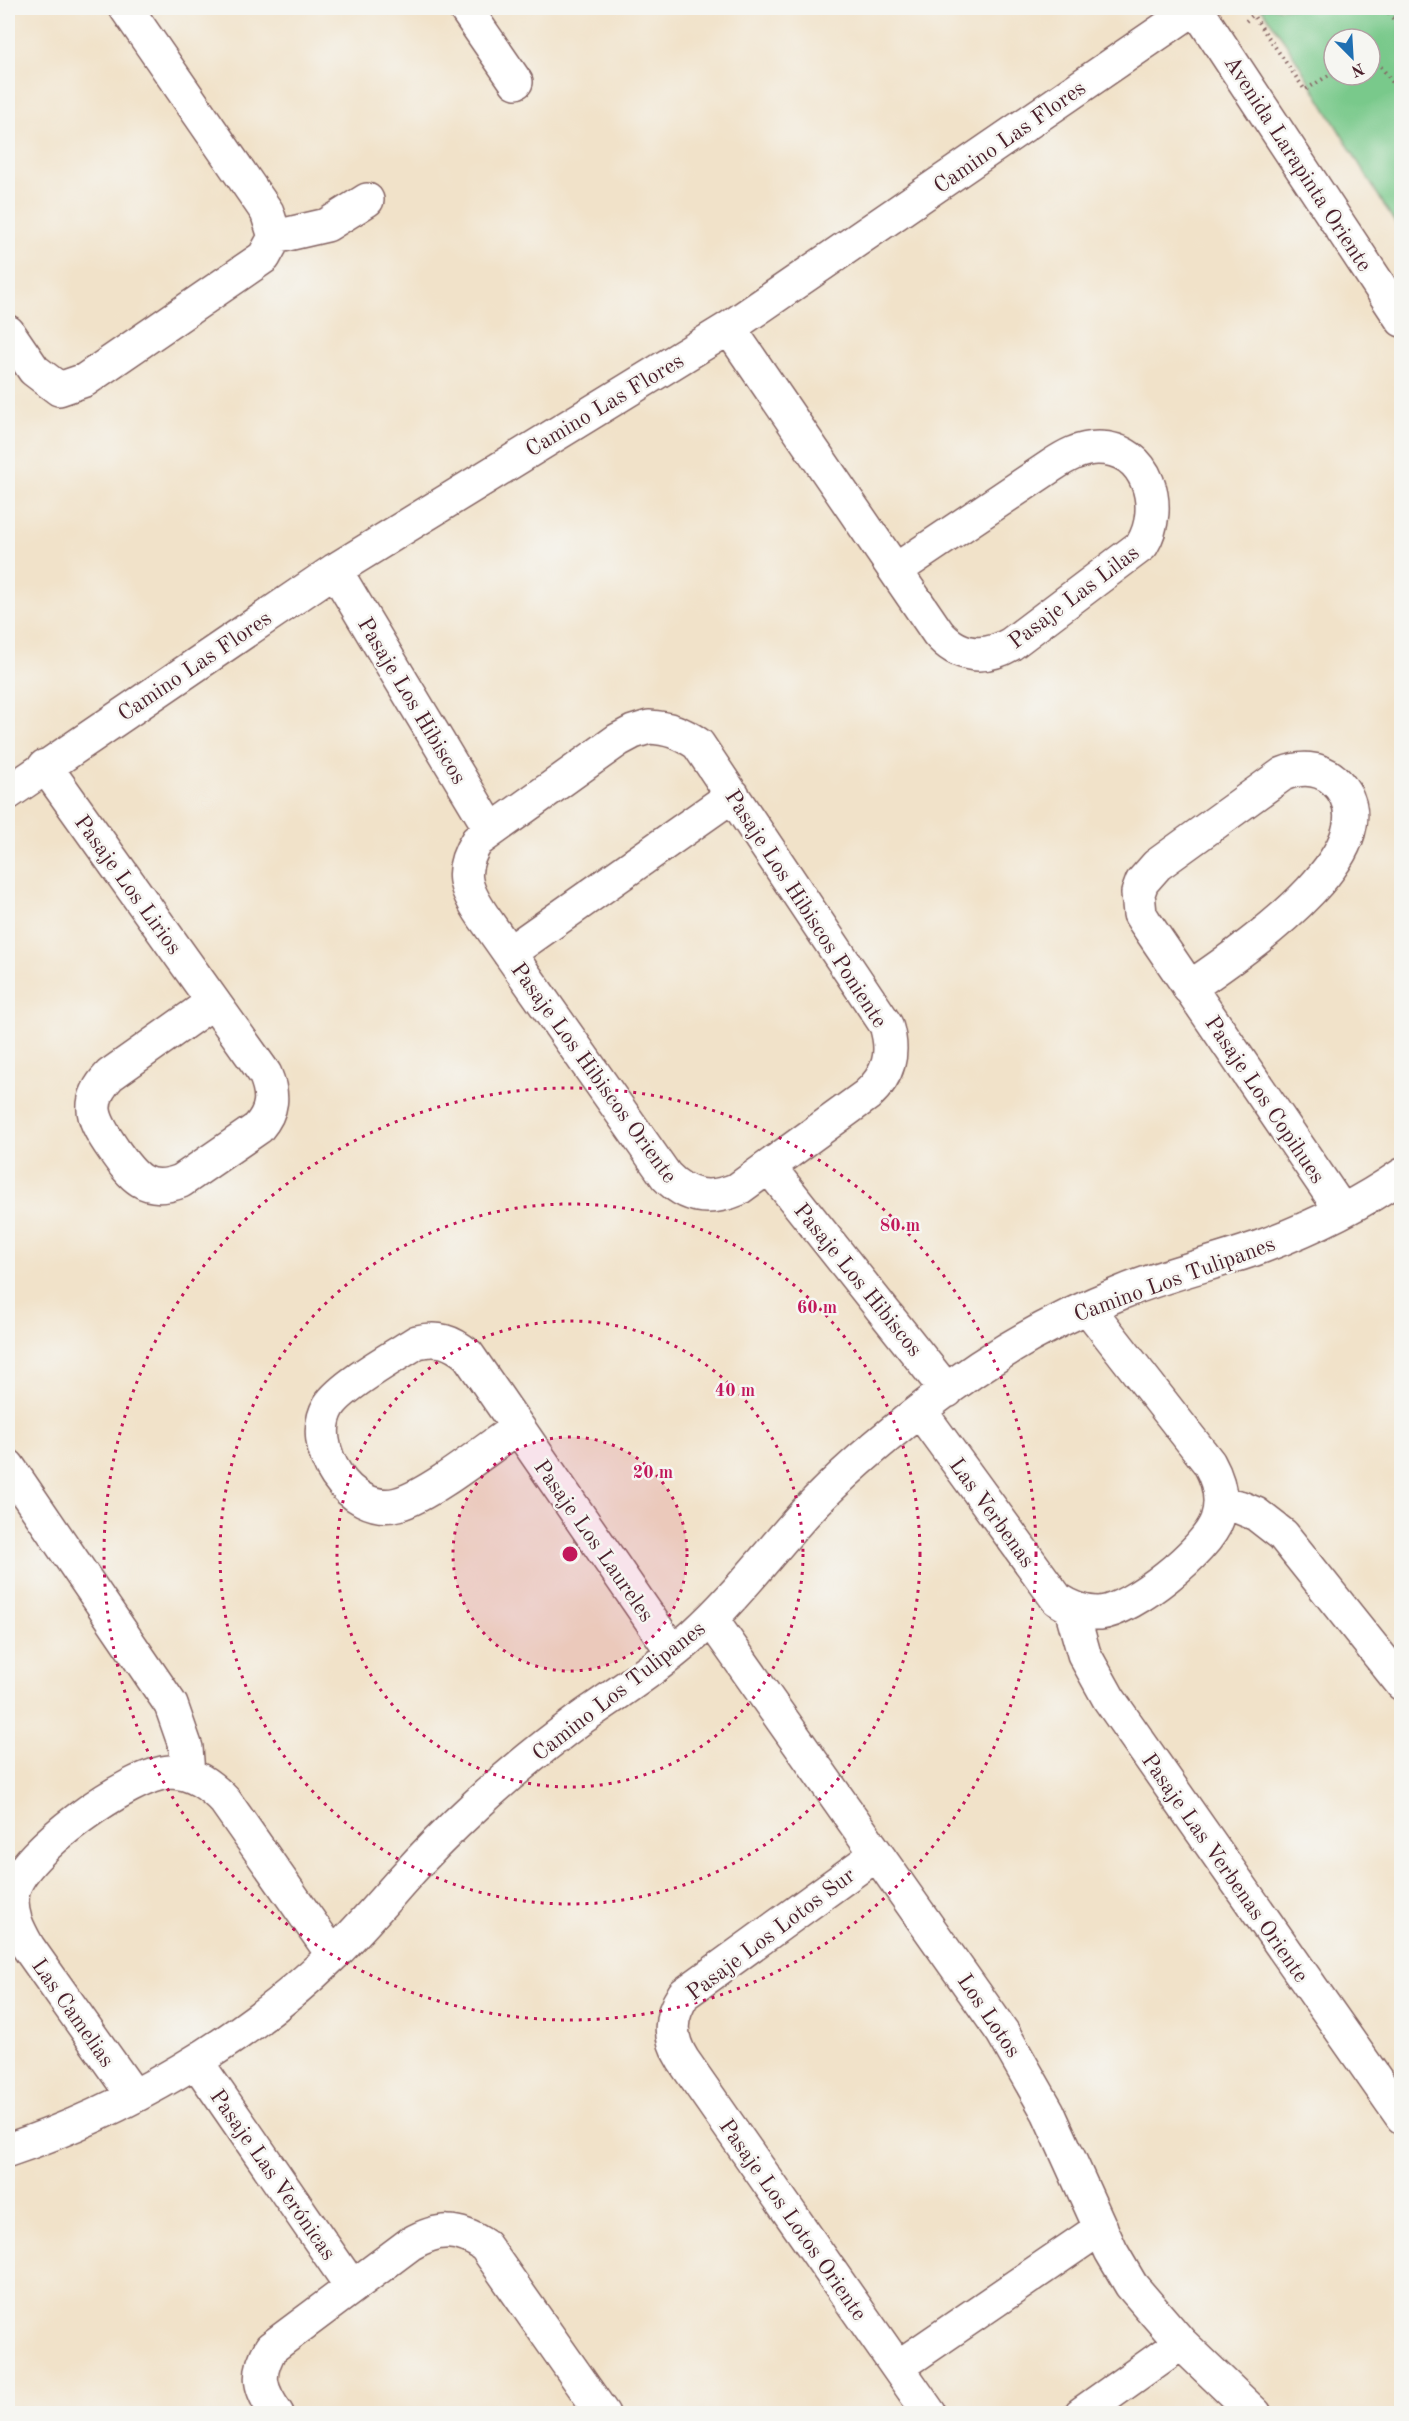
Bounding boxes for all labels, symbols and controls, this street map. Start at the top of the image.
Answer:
north arrow [1322,27,1382,87]
street label: Avenida Larapinta Oriente [1219,52,1375,276]
text: N [1348,59,1366,79]
street label: Camino Las Flores [930,77,1090,198]
street label: Camino Las Flores [522,350,688,461]
street label: Pasaje Las Lilas [1005,542,1143,654]
street label: Camino Las Flores [114,607,276,726]
street label: Pasaje Los Hibiscos [353,614,470,788]
street label: Pasaje Los Hibiscos Poniente [720,786,890,1032]
street label: Pasaje Los Lirios [70,812,185,959]
street label: Pasaje Los Hibiscos Oriente [506,959,681,1187]
street label: Pasaje Los Copihues [1200,1013,1328,1188]
street label: Pasaje Los Hibiscos [789,1199,926,1361]
text: 80 m [880,1217,920,1235]
street label: Camino Los Tulipanes [1071,1233,1278,1327]
text: 60 m [797,1299,837,1317]
text: 40 m [715,1382,755,1400]
street label: Las Verbenas [945,1455,1038,1572]
street label: Pasaje Los Laureles [529,1456,657,1626]
text: 20 m [633,1464,673,1482]
centre of rings [560,1544,580,1564]
street label: Camino Los Tulipanes [529,1617,710,1766]
street label: Pasaje Las Verbenas Oriente [1137,1750,1312,1987]
street label: Pasaje Los Lotos Sur [683,1864,859,2005]
street label: Las Camelias [27,1955,118,2071]
street label: Los Lotos [953,1971,1024,2062]
street label: Pasaje Las Verónicas [205,2086,339,2264]
street label: Pasaje Los Lotos Oriente [714,2115,870,2325]

